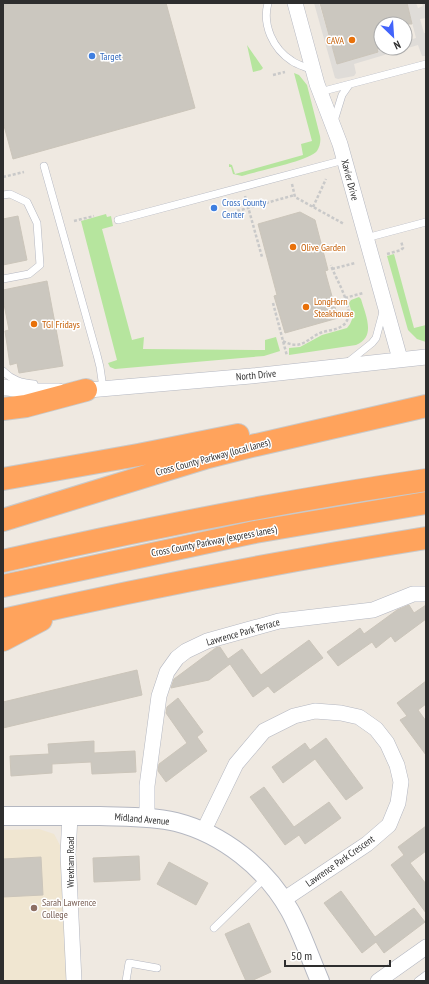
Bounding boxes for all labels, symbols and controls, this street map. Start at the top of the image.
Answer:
north arrow [373,16,413,56]
place label: CAVA [326,34,344,47]
marker: CAVA [347,35,357,45]
text: N [392,37,403,53]
place label: Target [100,50,122,63]
marker: Target [87,51,97,61]
street label: Xavier Drive [338,158,362,202]
place label: Cross County Center [222,196,266,221]
marker: Cross County Center [209,203,219,213]
place label: Olive Garden [301,241,346,254]
marker: Olive Garden [288,242,298,252]
place label: LongHorn Steakhouse [314,295,354,320]
marker: LongHorn Steakhouse [301,302,311,312]
place label: TGI Fridays [42,318,81,331]
marker: TGI Fridays [29,319,39,329]
street label: North Drive [235,367,277,383]
street label: Cross County Parkway (local lanes) [154,435,272,479]
street label: Cross County Parkway (express lanes) [150,522,278,560]
street label: Lawrence Park Terrace [205,615,281,649]
street label: Midland Avenue [114,810,170,828]
street label: Lawrence Park Crescent [303,832,377,890]
street label: Wrexham Road [64,836,77,888]
place label: Sarah Lawrence College [42,896,96,921]
marker: Sarah Lawrence College [29,903,39,913]
scale bar [285,942,390,968]
text: 50 m [291,948,312,963]

